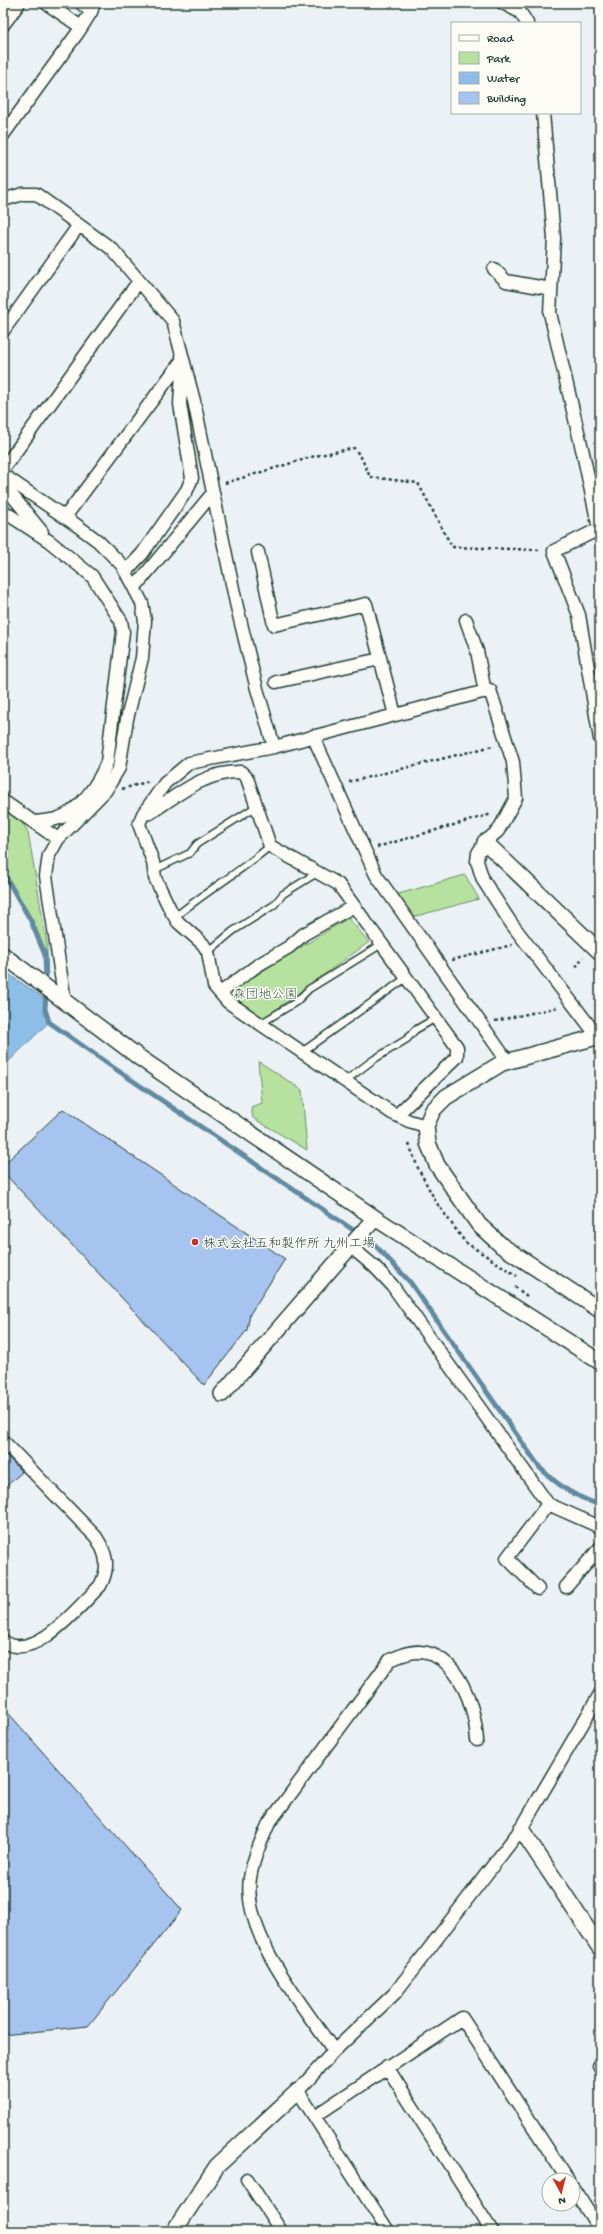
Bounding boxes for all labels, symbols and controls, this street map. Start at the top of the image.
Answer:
legend [451,22,581,114]
text: Road [487,33,514,47]
text: Park [486,53,512,67]
text: Water [487,73,521,87]
text: Building [486,93,526,107]
park label: 森団地公園 [232,987,298,1003]
place label: 株式会社五和製作所 九州工場 [203,1236,375,1252]
marker: 株式会社五和製作所 九州工場 [190,1237,200,1247]
north arrow [541,2172,581,2212]
text: N [558,2194,566,2206]

